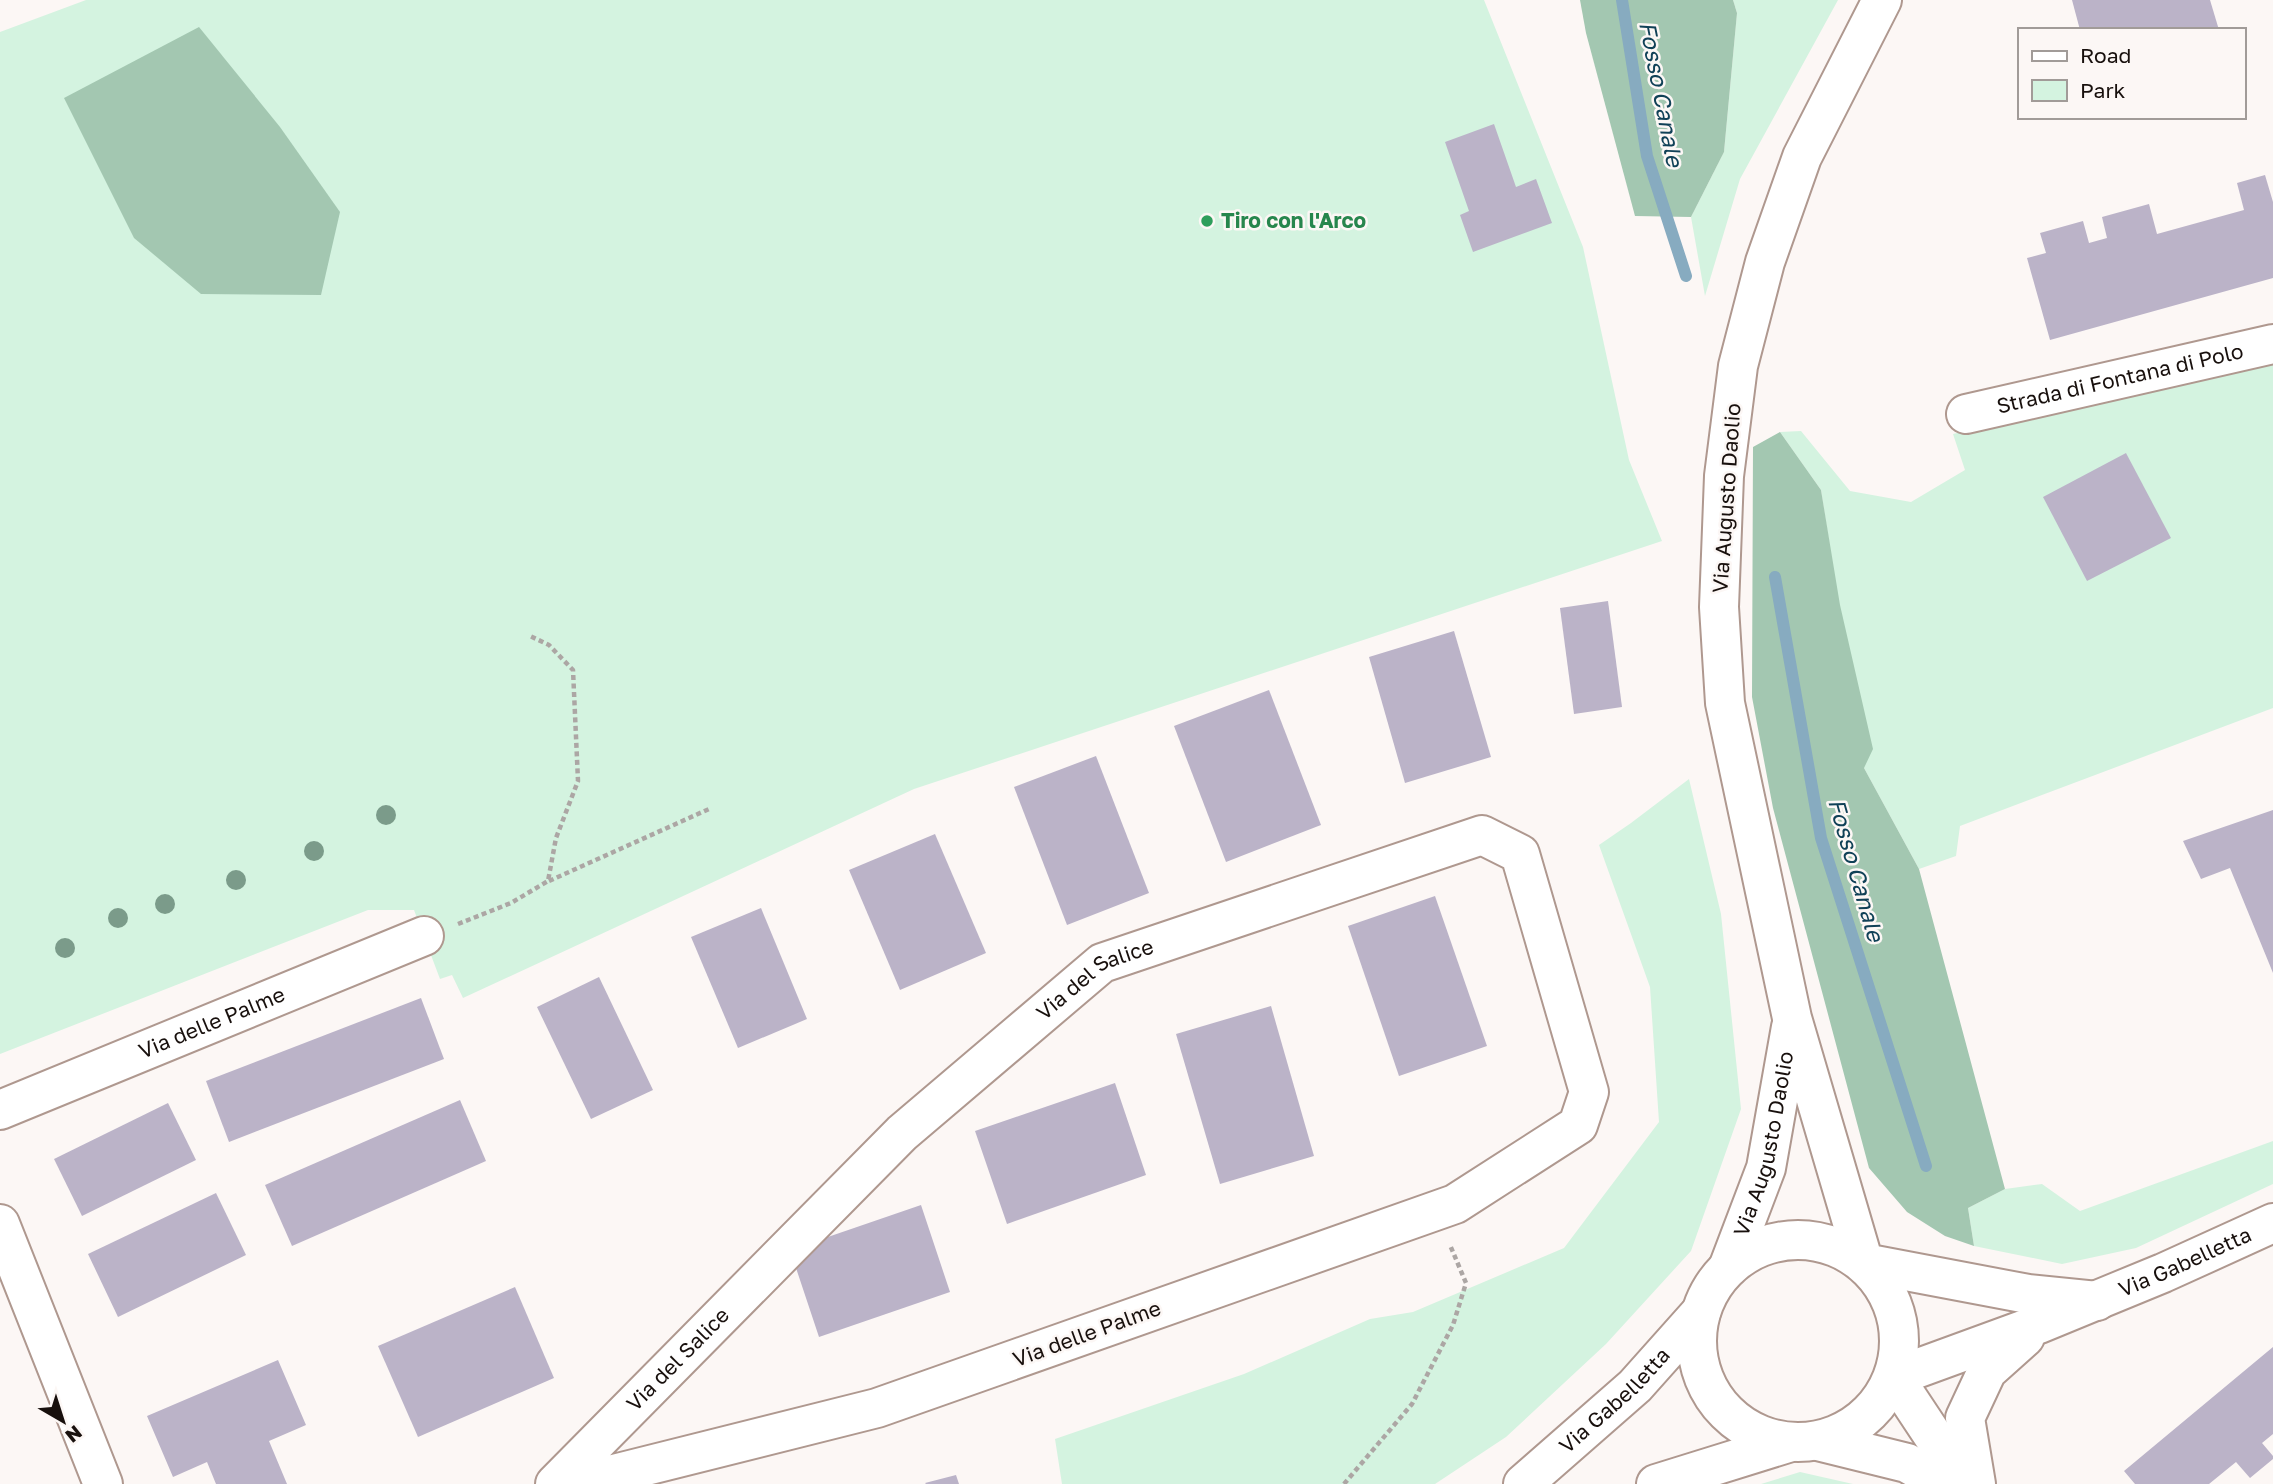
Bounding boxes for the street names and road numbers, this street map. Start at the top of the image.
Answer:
street label: Strada di Fontana di Polo [1994,337,2246,419]
street label: Via Augusto Daolio [1706,402,1746,594]
street label: Via del Salice [1031,933,1157,1025]
street label: Via delle Palme [135,981,288,1064]
street label: Via Augusto Daolio [1727,1049,1798,1240]
street label: Via Gabelletta [2114,1221,2255,1302]
street label: Via delle Palme [1009,1294,1164,1372]
street label: Via del Salice [621,1302,734,1416]
street label: Via Gabelletta [1553,1342,1675,1458]

